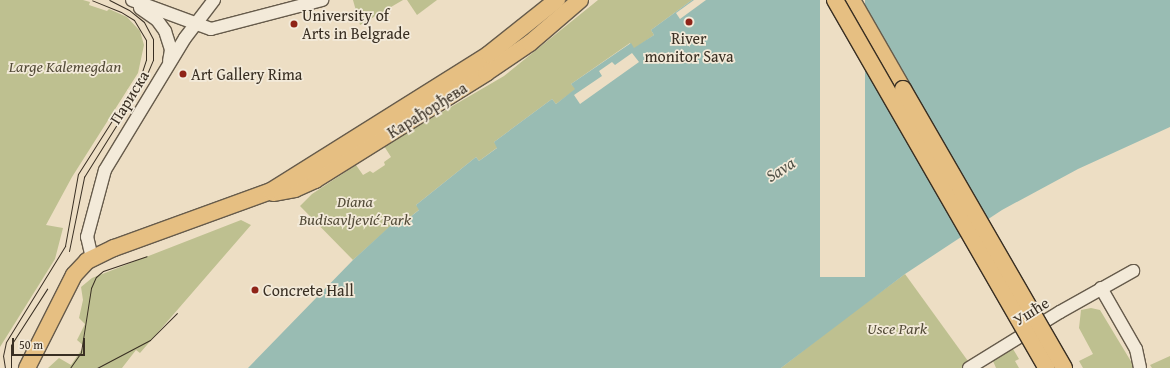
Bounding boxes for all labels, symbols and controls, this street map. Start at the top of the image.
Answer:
place label: University of Arts in Belgrade [302,5,410,43]
marker: River monitor Sava [684,17,694,27]
marker: University of Arts in Belgrade [289,19,299,29]
place label: River monitor Sava [645,28,733,66]
park label: Large Kalemegdan [9,56,121,76]
place label: Art Gallery Rima [191,64,302,84]
street label: Париска [105,67,153,127]
marker: Art Gallery Rima [178,69,188,79]
street label: Карађорђева [384,78,470,142]
water label: Sava [762,152,798,186]
park label: Diana Budisavljević Park [299,191,411,229]
place label: Concrete Hall [263,280,354,300]
marker: Concrete Hall [250,285,260,295]
street label: Ушће [1010,293,1052,329]
park label: Usce Park [867,318,927,338]
scale bar [14,330,87,356]
text: 50 m [19,336,43,353]

